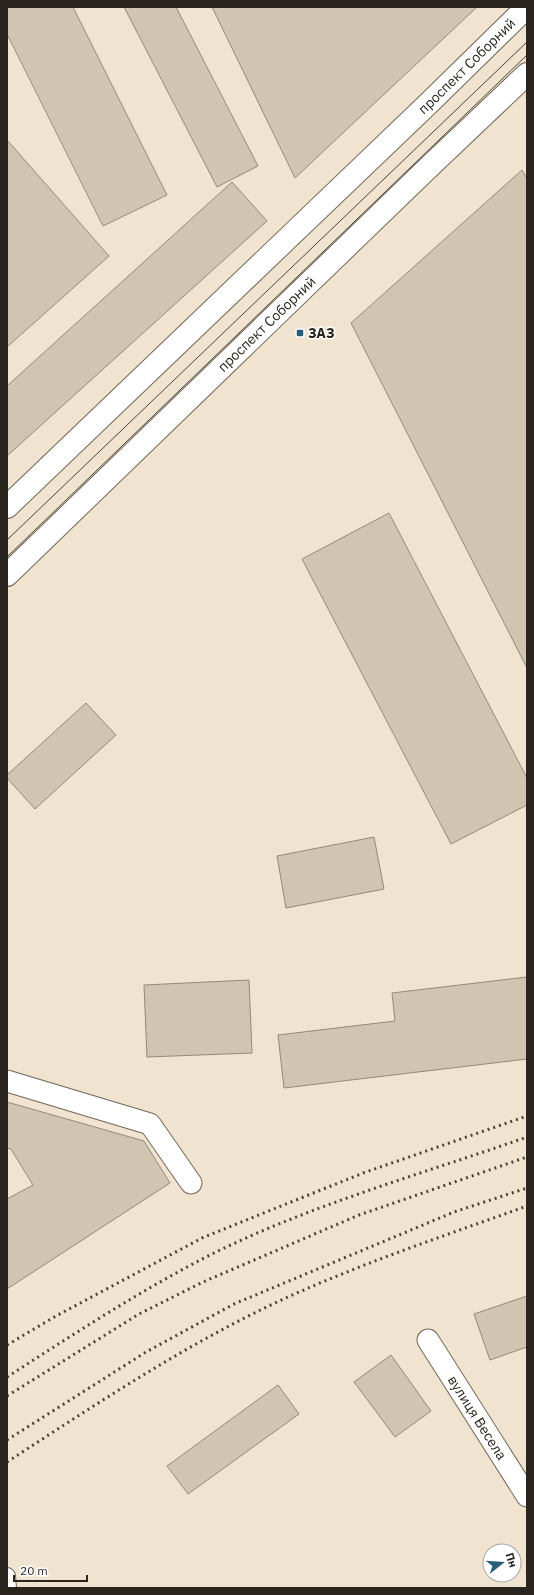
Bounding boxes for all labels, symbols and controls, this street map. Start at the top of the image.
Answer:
street label: проспект Соборний [414,14,519,118]
street label: проспект Соборний [214,273,319,376]
place label: ЗАЗ [308,324,334,342]
marker: ЗАЗ [295,328,305,338]
street label: вулиця Весела [444,1372,511,1464]
north arrow [482,1543,522,1583]
text: Пн [503,1551,520,1569]
scale bar [14,1557,87,1583]
text: 20 m [20,1563,48,1578]

